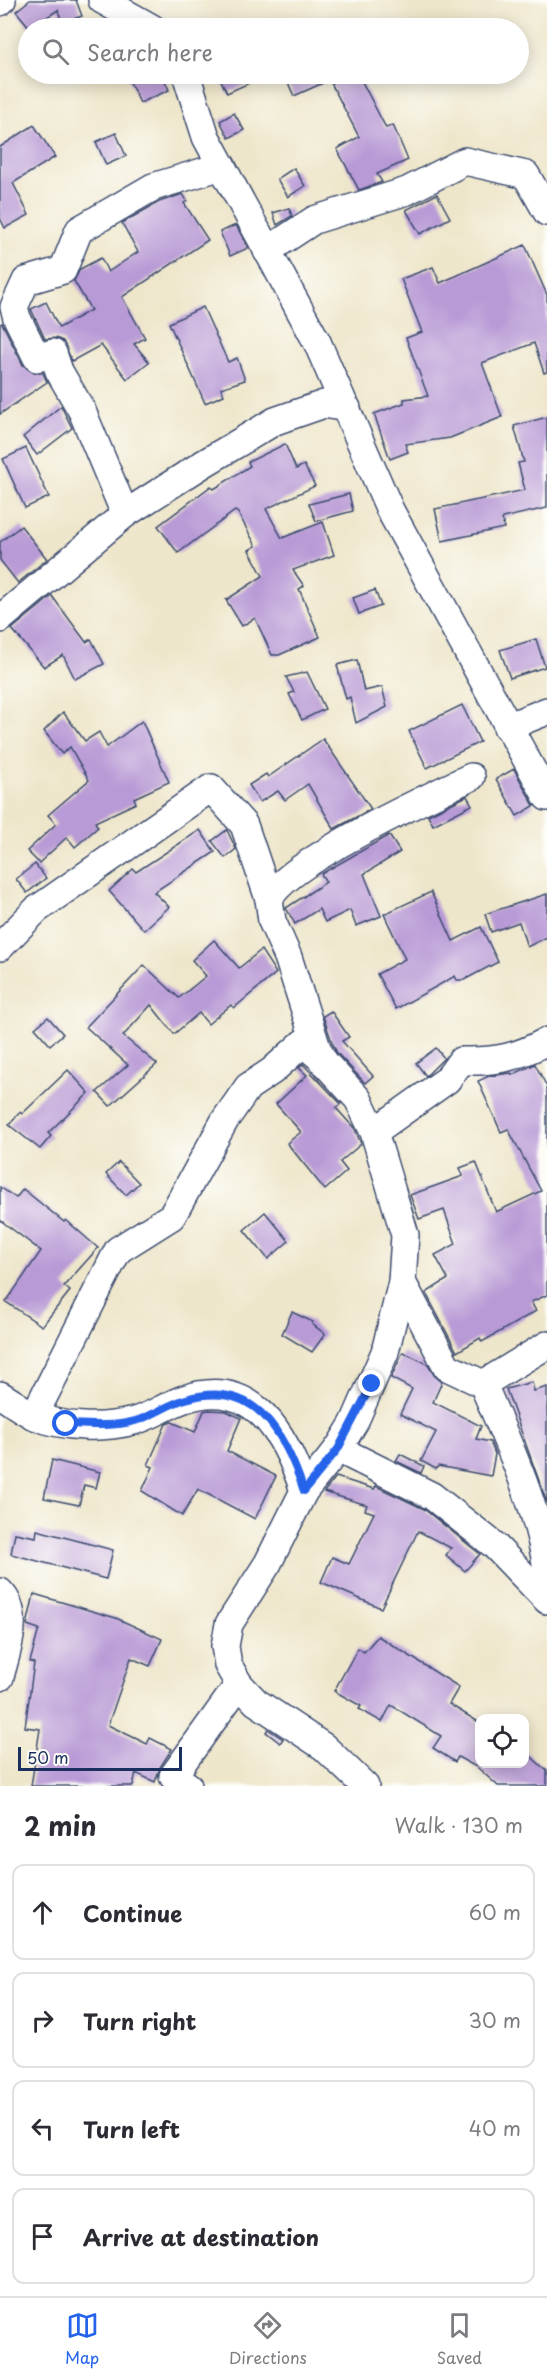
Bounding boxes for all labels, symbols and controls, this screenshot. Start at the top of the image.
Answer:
search box [18,18,529,84]
icon: search [39,35,72,68]
text: Search here [87,35,213,68]
route end [358,1370,384,1396]
route start [52,1410,78,1436]
map controls [475,1714,529,1768]
button: locate [475,1714,529,1768]
scale bar [18,1744,182,1772]
text: 50 m [27,1745,68,1769]
text: 2 min [24,1806,97,1845]
text: Walk · 130 m [395,1810,523,1840]
icon: ahead [26,1896,59,1929]
text: Continue [83,1896,182,1929]
text: 60 m [469,1897,521,1927]
icon: right [26,2004,59,2037]
text: Turn right [83,2004,196,2037]
text: 30 m [468,2005,521,2035]
icon: left [26,2112,59,2145]
text: Turn left [83,2112,180,2145]
text: 40 m [469,2113,521,2143]
icon: arrive [26,2220,59,2253]
text: Arrive at destination [83,2220,319,2253]
tab: Map [65,2309,99,2369]
tab: Directions [229,2309,307,2369]
tab: Saved [437,2309,482,2369]

